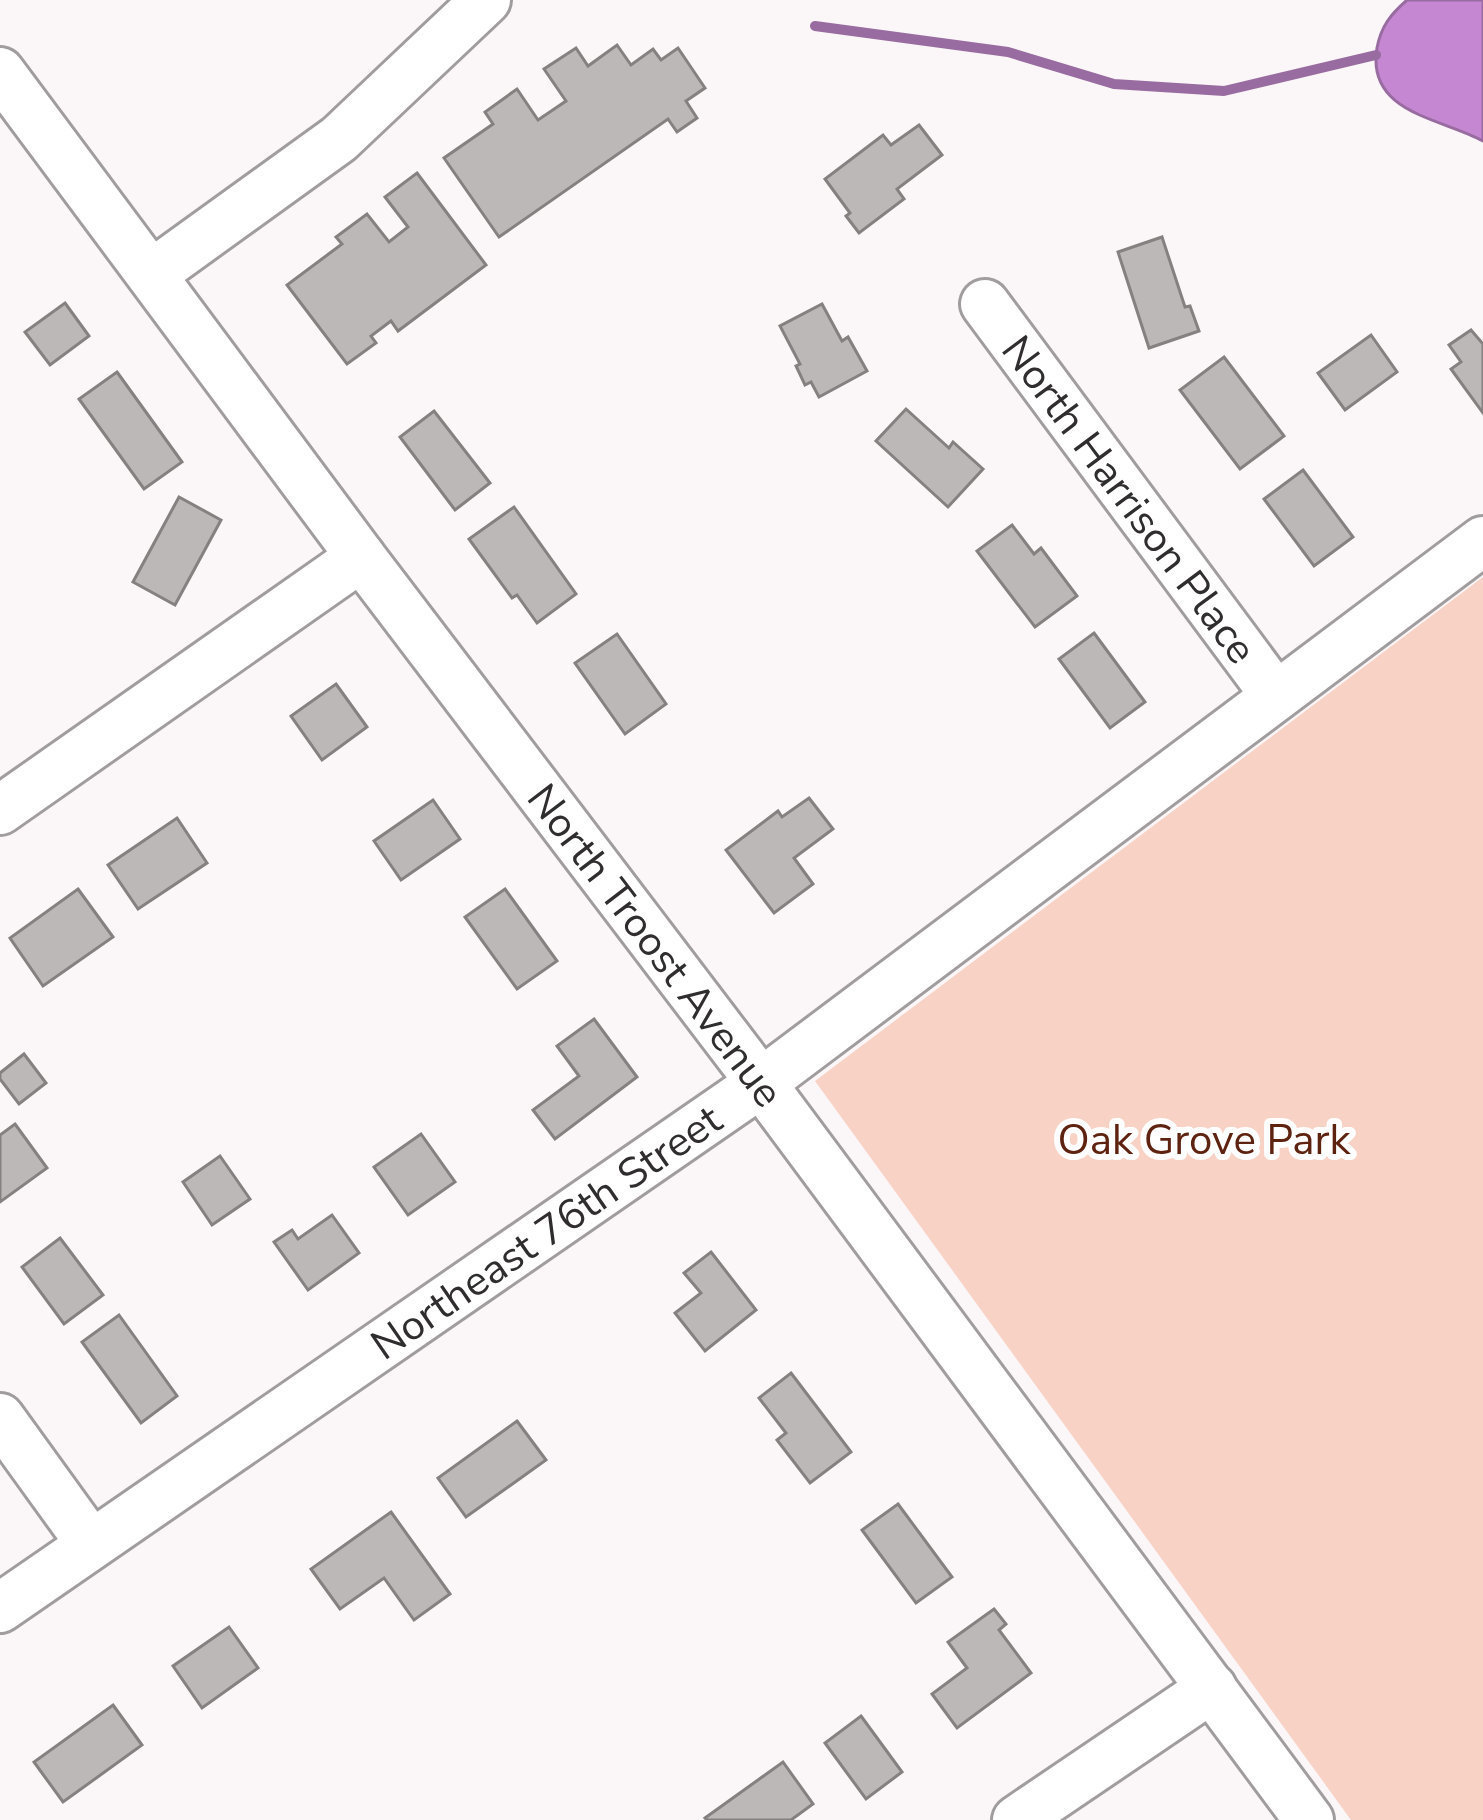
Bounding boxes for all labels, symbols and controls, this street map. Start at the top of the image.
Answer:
street label: North Harrison Place [988,324,1269,676]
street label: North Troost Avenue [513,773,796,1119]
street label: Northeast 76th Street [360,1092,733,1374]
park label: Oak Grove Park [1058,1112,1351,1169]

